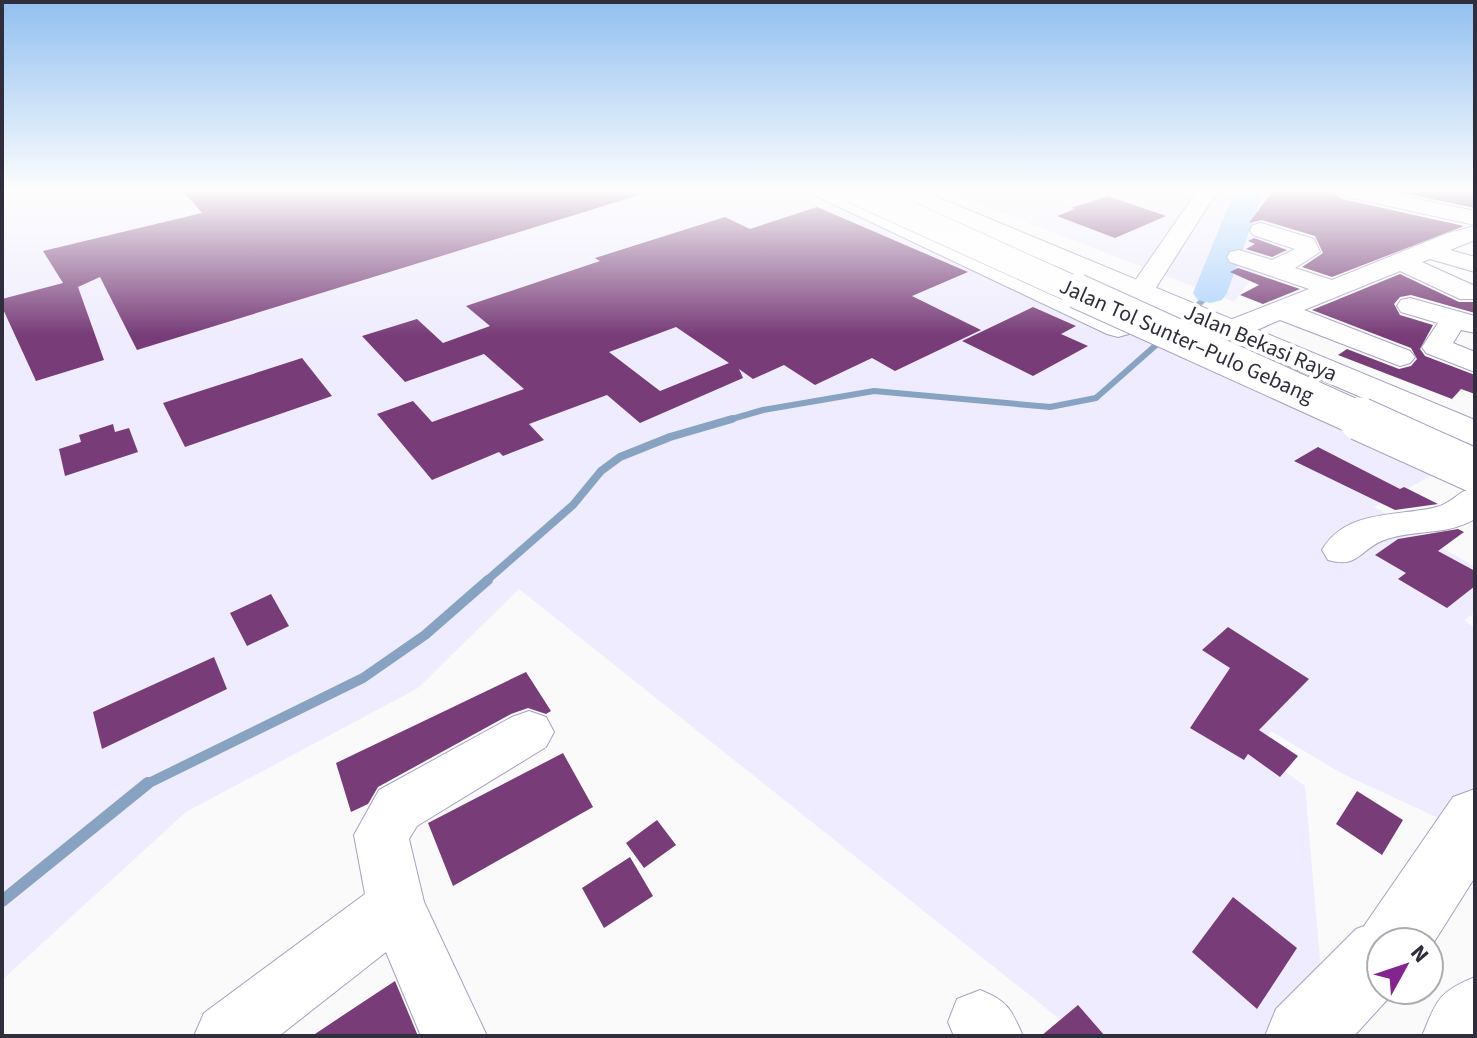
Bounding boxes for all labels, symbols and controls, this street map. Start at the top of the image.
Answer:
street label: Jalan Tol Sunter–Pulo Gebang [1054,270,1319,412]
street label: Jalan Bekasi Raya [1179,296,1342,390]
north arrow [1365,926,1445,1006]
text: N [1403,938,1437,970]

